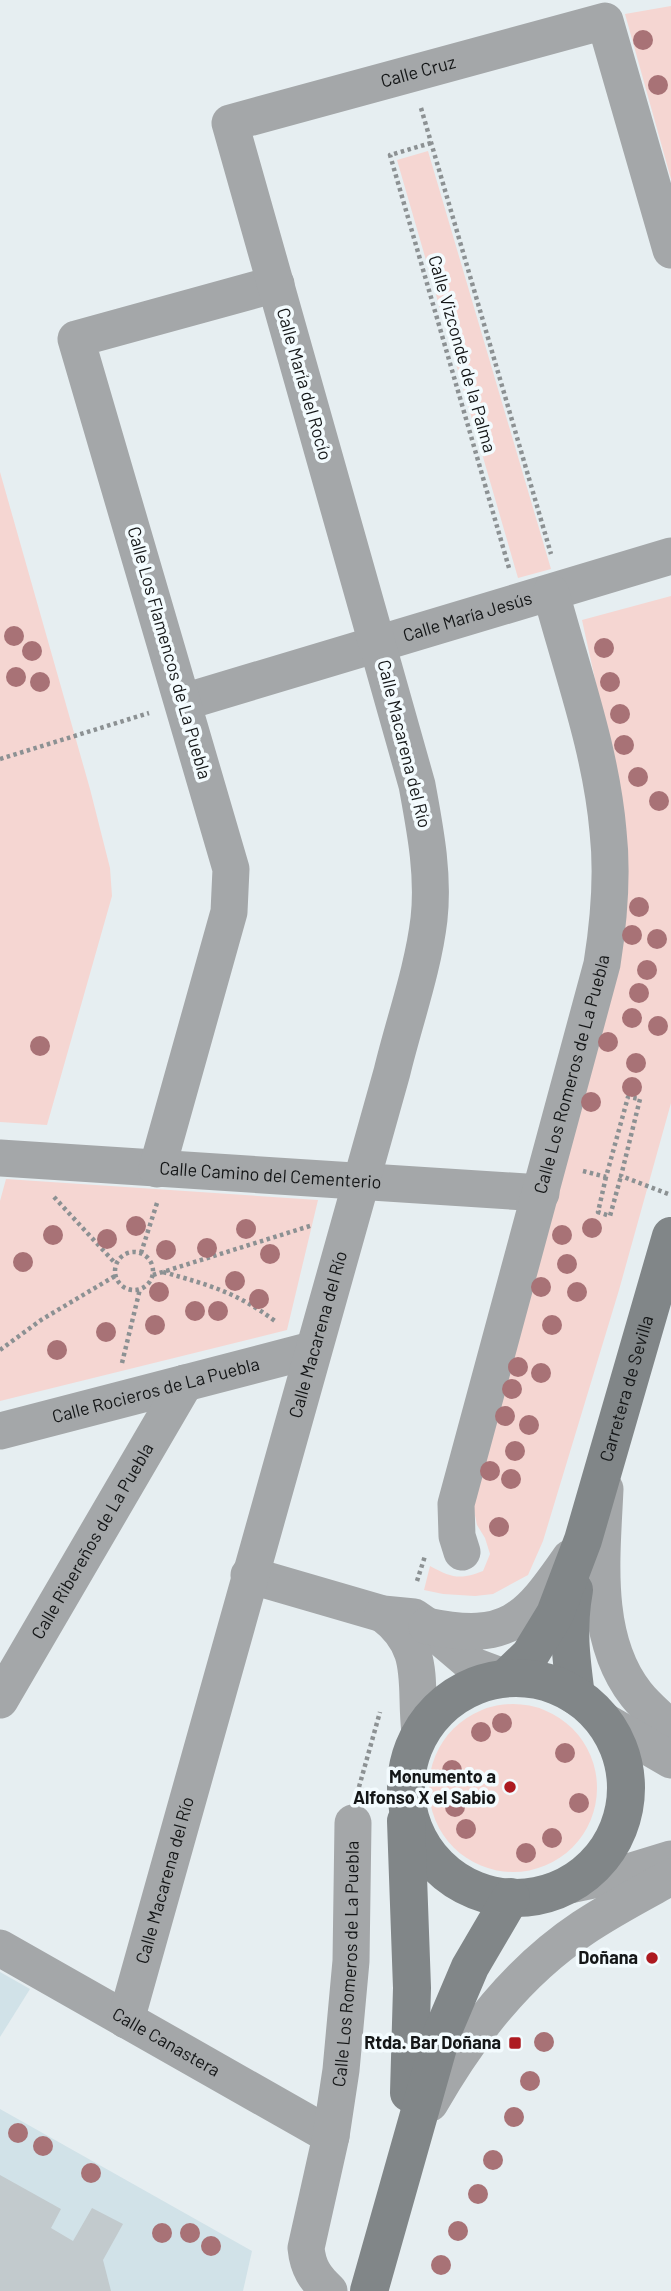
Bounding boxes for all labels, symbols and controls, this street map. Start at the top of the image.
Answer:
street label: Calle Cruz [378,50,458,92]
street label: Calle Vizconde de la Palma [424,252,502,455]
street label: Calle María del Rocío [273,305,337,463]
street label: Calle Los Flamencos de La Puebla [123,524,217,782]
street label: Calle María Jesús [400,586,534,646]
street label: Calle Macarena del Río [373,657,437,830]
street label: Calle Los Romeros de La Puebla [528,953,613,1196]
street label: Calle Camino del Cementerio [159,1156,382,1193]
street label: Calle Macarena del Río [283,1248,351,1420]
street label: Carretera de Sevilla [594,1313,657,1464]
street label: Calle Rocieros de La Puebla [49,1352,262,1427]
street label: Calle Ribereños de La Puebla [26,1439,158,1643]
place label: Monumento a Alfonso X el Sabio [353,1765,496,1808]
marker: Monumento a Alfonso X el Sabio [502,1779,518,1795]
street label: Calle Macarena del Río [130,1794,198,1966]
street label: Calle Los Romeros de La Puebla [327,1841,363,2088]
place label: Doñana [578,1946,638,1968]
marker: Doñana [644,1950,660,1966]
street label: Calle Canastera [109,2002,224,2081]
place label: Rtda. Bar Doñana [364,2031,501,2053]
marker: Rtda. Bar Doñana [507,2035,523,2051]

